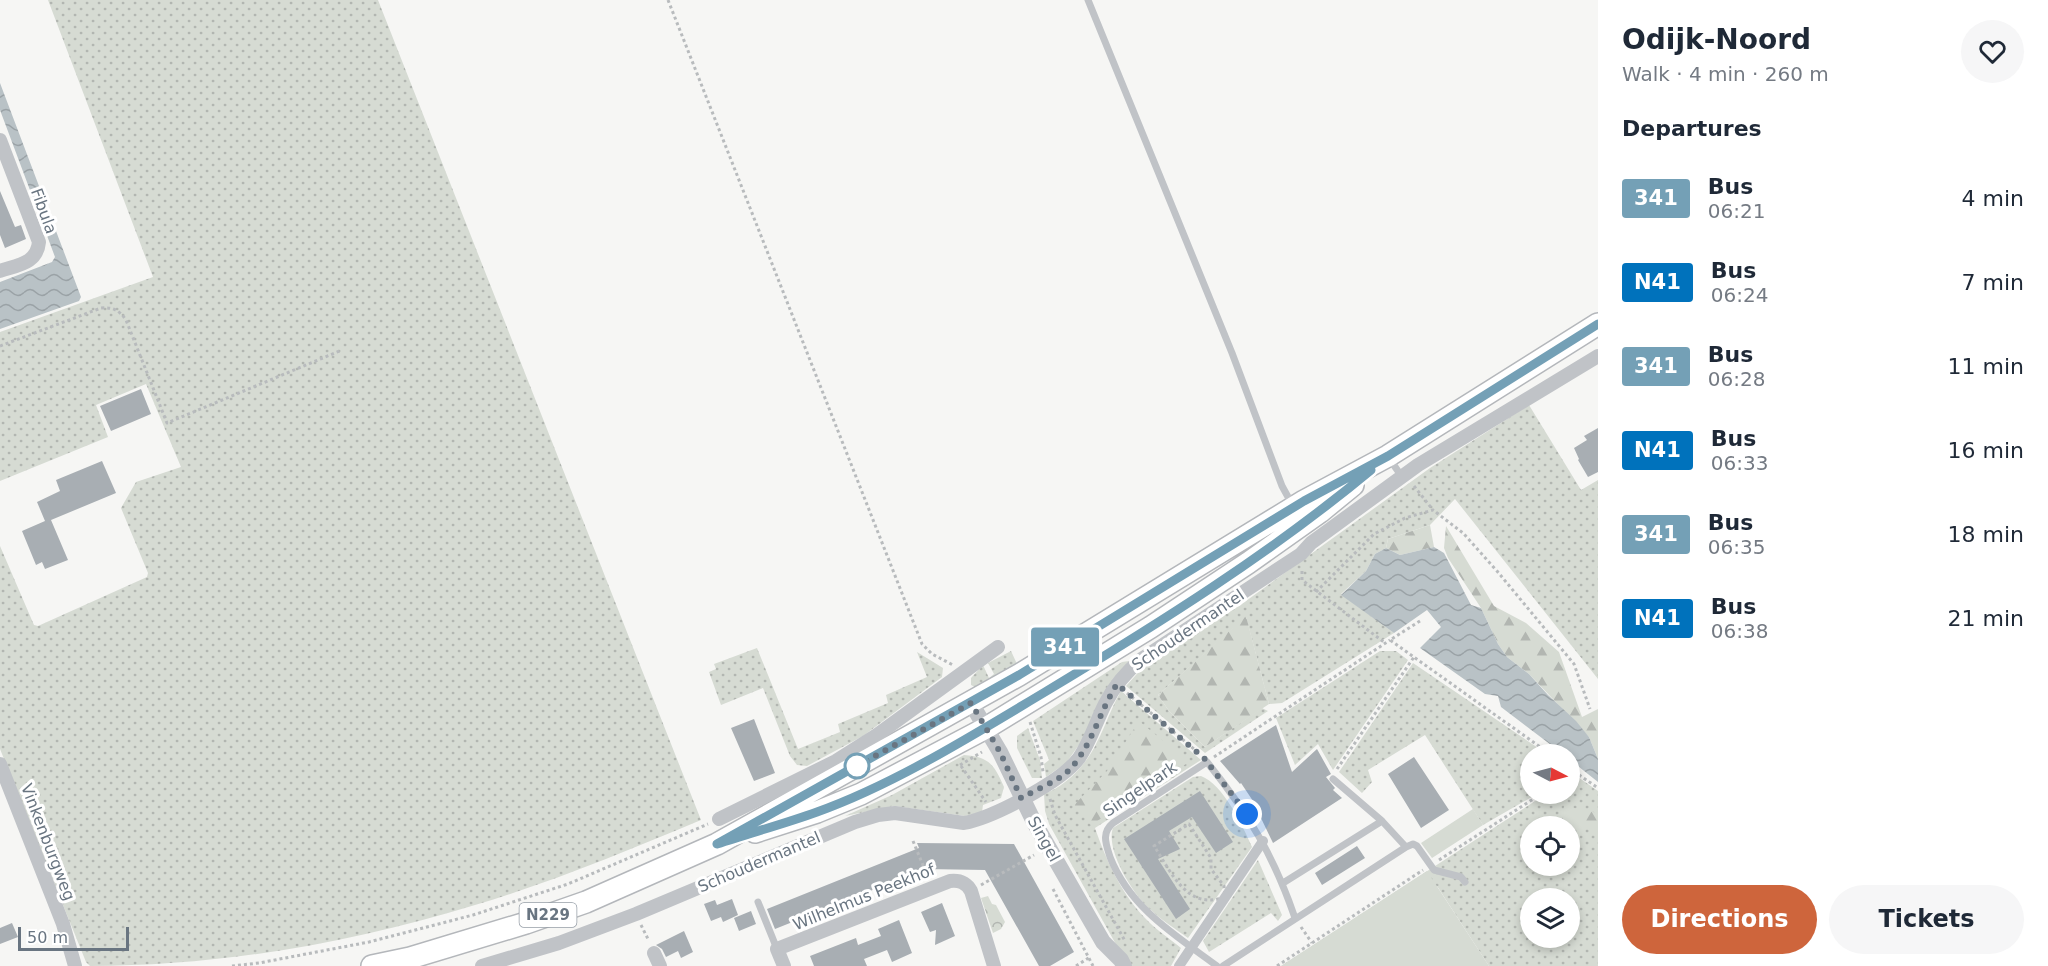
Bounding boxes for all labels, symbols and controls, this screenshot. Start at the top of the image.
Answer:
button: heart [1961,20,2024,83]
text: Odijk-Noord [1622,23,1811,56]
text: Walk · 4 min · 260 m [1622,62,1829,86]
text: Departures [1622,116,1762,141]
text: Bus [1708,174,1753,199]
street label: Fibula [27,186,61,236]
text: 341 [1634,186,1678,210]
text: 4 min [1962,186,2024,211]
text: 06:21 [1708,199,1765,223]
text: Bus [1711,258,1756,283]
text: N41 [1634,270,1681,294]
text: 7 min [1962,270,2024,295]
text: 06:24 [1711,283,1768,307]
text: Bus [1708,342,1753,367]
text: 341 [1634,354,1678,378]
text: 11 min [1948,354,2024,379]
text: 06:28 [1708,367,1765,391]
text: Bus [1711,426,1756,451]
text: N41 [1634,438,1681,462]
text: 16 min [1948,438,2024,463]
text: 06:33 [1711,451,1768,475]
text: Bus [1708,510,1753,535]
text: 341 [1634,522,1678,546]
text: 18 min [1948,522,2024,547]
text: 06:35 [1708,535,1765,559]
street label: Schoudermantel [1128,585,1248,675]
text: Bus [1711,594,1756,619]
text: N41 [1634,606,1681,630]
text: 21 min [1948,606,2024,631]
text: 06:38 [1711,619,1768,643]
line badge: 341 [1030,628,1100,666]
text: 341 [1043,635,1087,659]
north arrow [1520,744,1580,804]
map controls [1520,744,1580,948]
unlabelled marker [844,753,870,779]
street label: Singelpark [1099,757,1181,821]
street label: Vinkenburgweg [17,781,79,903]
your location [1232,799,1262,829]
street label: Singel [1024,813,1064,865]
button: locate [1520,816,1580,876]
street label: Schoudermantel [695,828,823,896]
street label: Wilhelmus Peekhof [790,860,938,934]
button: Directions [1622,885,1817,954]
button: Tickets [1829,885,2024,954]
button: layers [1520,888,1580,948]
road number: N229 [520,903,576,927]
scale bar [18,924,129,952]
text: 50 m [27,928,68,947]

